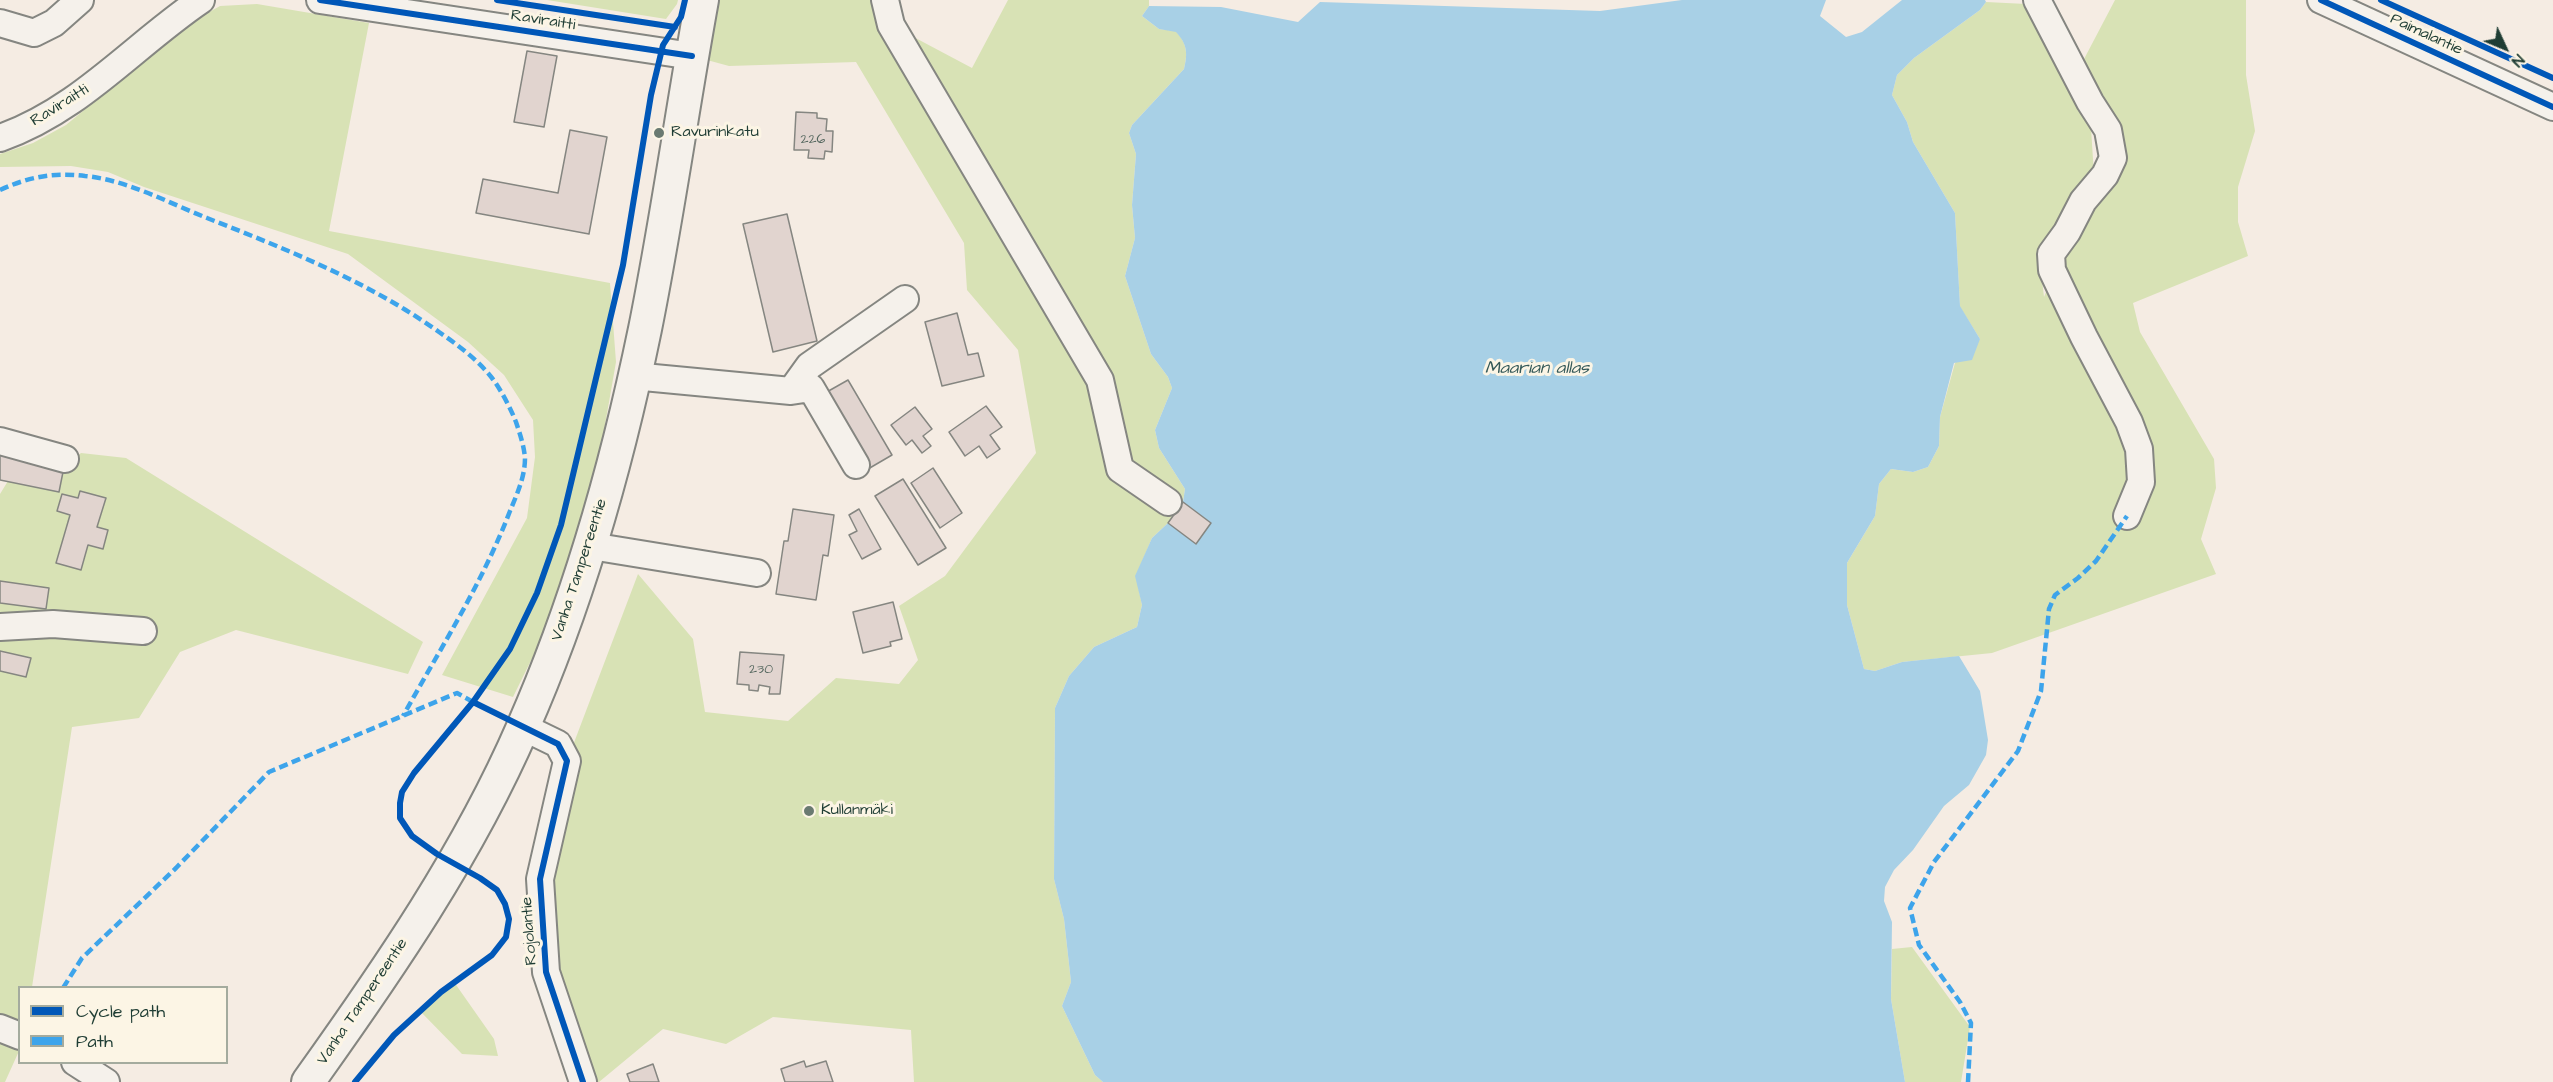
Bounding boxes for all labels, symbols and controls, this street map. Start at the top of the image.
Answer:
street label: Raviraitti [509,6,577,36]
street label: Paimalantie [2387,10,2465,60]
north arrow [2475,18,2535,78]
text: N [2507,49,2529,72]
street label: Raviraitti [27,81,93,131]
place label: Ravurinkatu [671,123,759,143]
marker: Ravurinkatu [652,126,666,140]
house number: 226 [801,132,825,148]
water label: Maarian allas [1485,358,1589,380]
street label: Vanha Tampereentie [548,496,612,644]
house number: 230 [749,662,773,678]
place label: Kullanmäki [821,801,893,821]
marker: Kullanmäki [802,804,816,818]
street label: Rojolantie [518,896,542,966]
street label: Vanha Tampereentie [314,935,412,1069]
legend [18,986,228,1064]
text: Cycle path [76,999,165,1024]
text: Path [76,1029,113,1054]

